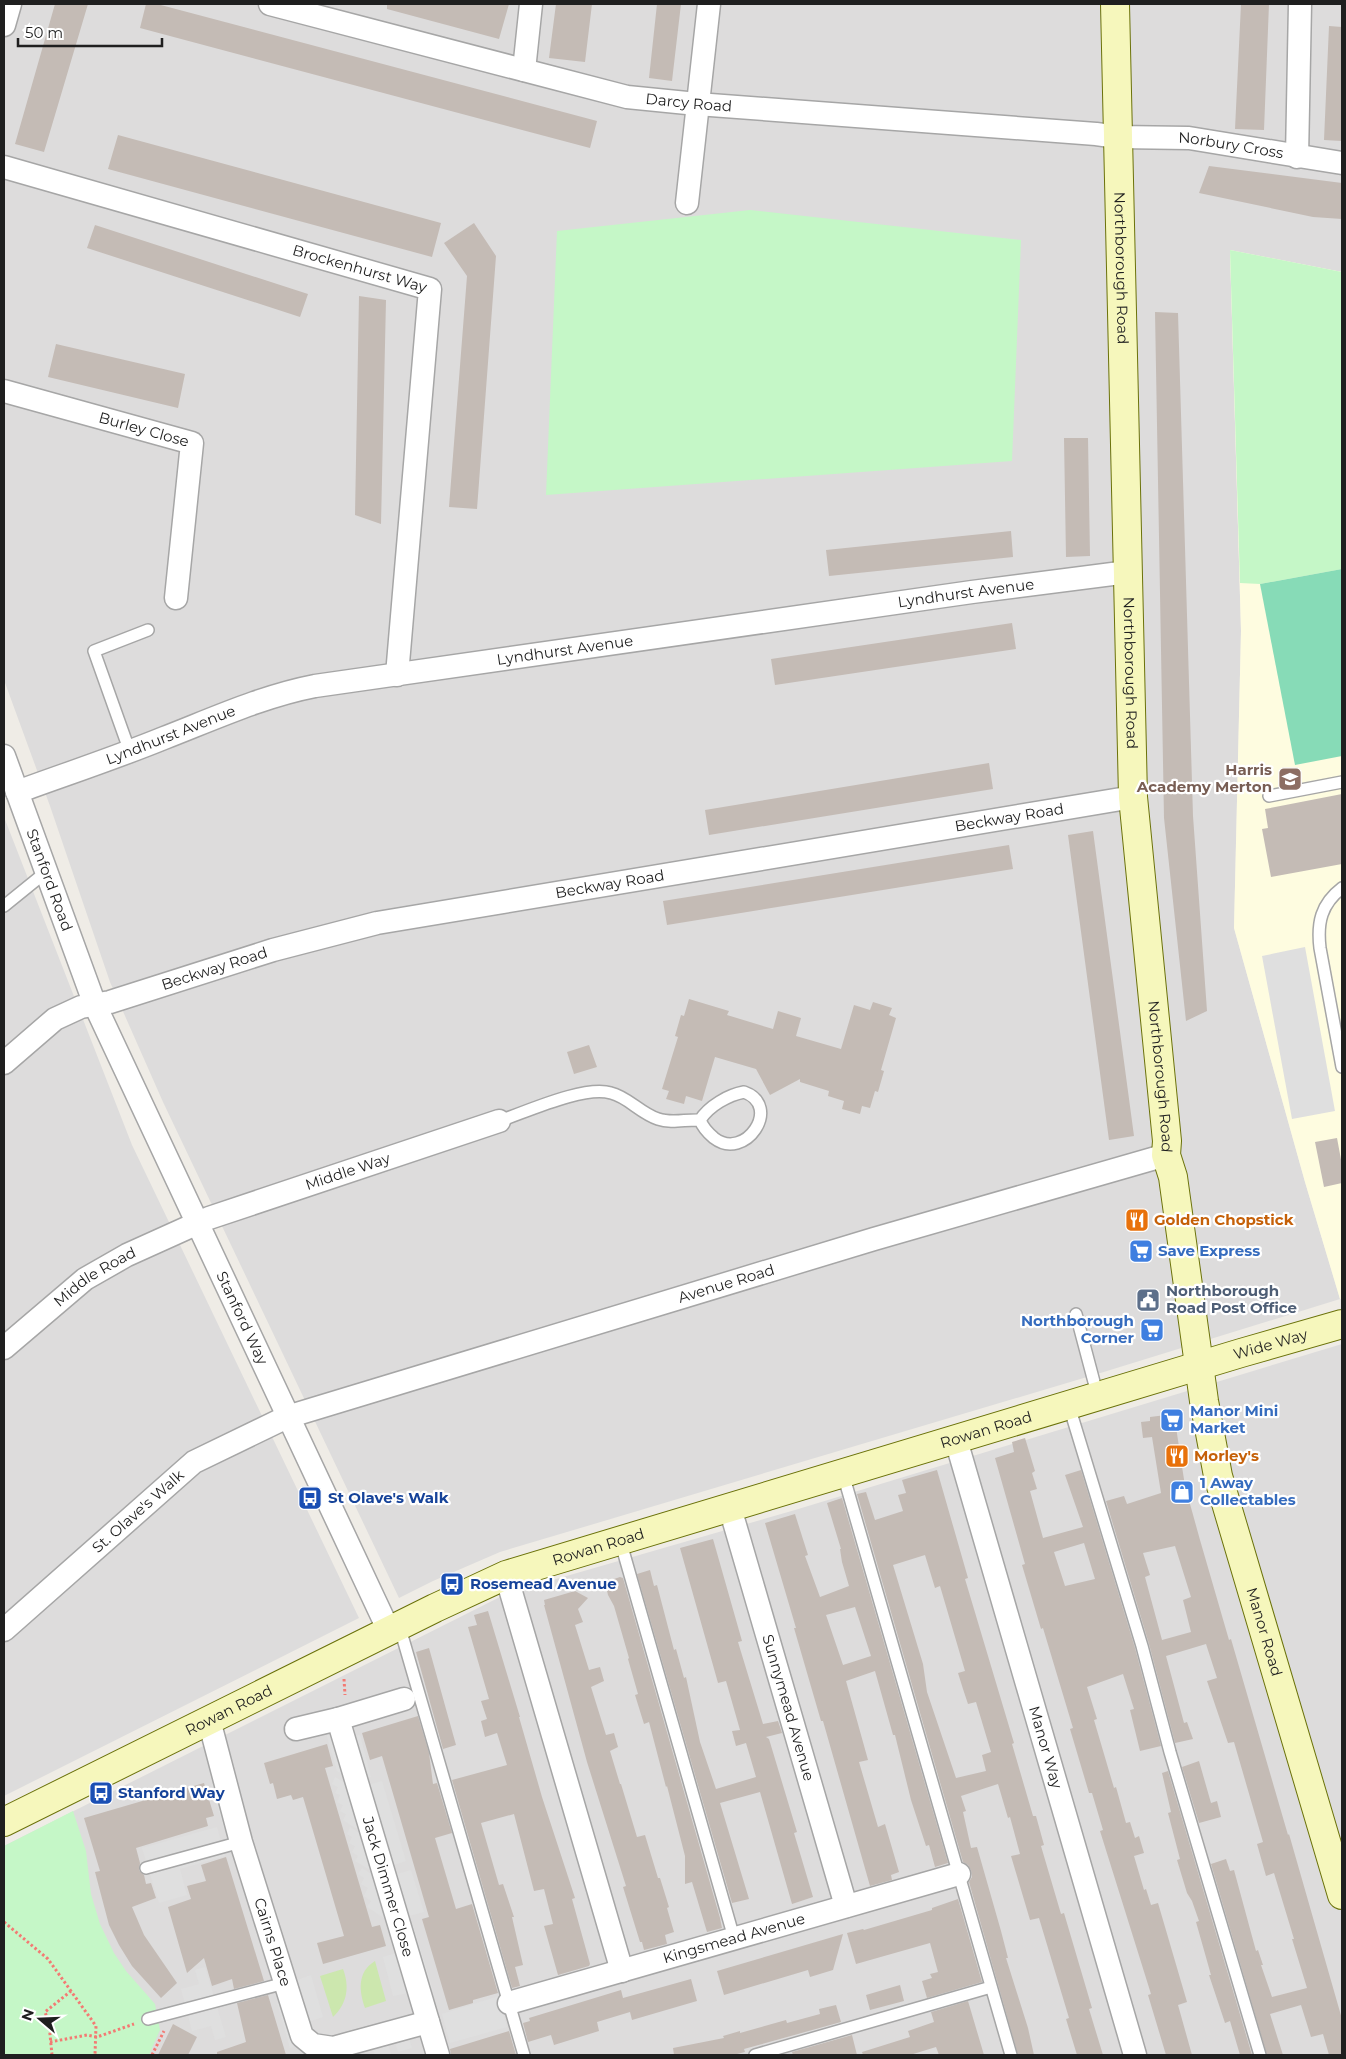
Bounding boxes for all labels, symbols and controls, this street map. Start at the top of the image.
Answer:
scale bar [18,15,161,47]
text: 50 m [25,23,63,42]
street label: Darcy Road [645,89,733,116]
street label: Norbury Cross [1178,128,1285,162]
street label: Northborough Road [1110,191,1133,344]
street label: Brockenhurst Way [290,240,430,297]
street label: Burley Close [97,408,191,451]
street label: Lyndhurst Avenue [896,574,1035,612]
street label: Northborough Road [1119,596,1142,749]
street label: Lyndhurst Avenue [495,631,634,669]
street label: Lyndhurst Avenue [103,701,238,768]
place label: Harris Academy Merton [1136,760,1272,796]
school or university icon: Harris Academy Merton [1277,766,1303,792]
street label: Beckway Road [953,799,1065,836]
street label: Stanford Road [22,826,77,934]
street label: Beckway Road [554,865,666,902]
street label: Beckway Road [159,942,270,994]
street label: Northborough Road [1144,1000,1177,1153]
street label: Middle Way [303,1148,393,1194]
restaurant icon: Golden Chopstick [1124,1207,1150,1233]
place label: Golden Chopstick [1154,1210,1294,1229]
supermarket icon: Save Express [1128,1238,1154,1264]
place label: Save Express [1158,1241,1260,1260]
street label: Middle Road [50,1242,139,1310]
street label: Avenue Road [676,1260,777,1307]
street label: Stanford Way [212,1268,273,1368]
place label: Northborough Road Post Office [1166,1281,1297,1317]
public building icon: Northborough Road Post Office [1135,1287,1161,1313]
place label: Northborough Corner [1021,1311,1135,1347]
supermarket icon: Northborough Corner [1139,1317,1165,1343]
street label: Wide Way [1231,1324,1310,1364]
place label: Manor Mini Market [1190,1401,1278,1437]
street label: Rowan Road [938,1407,1034,1452]
supermarket icon: Manor Mini Market [1159,1407,1185,1433]
restaurant icon: Morley's [1164,1443,1190,1469]
place label: Morley's [1194,1446,1259,1465]
street label: St. Olave's Walk [88,1465,188,1557]
place label: 1 Away Collectables [1200,1473,1296,1509]
shop icon: 1 Away Collectables [1169,1479,1195,1505]
bus stop icon: St Olave's Walk [297,1485,323,1511]
place label: St Olave's Walk [328,1488,449,1507]
street label: Rowan Road [550,1524,647,1569]
bus stop icon: Rosemead Avenue [439,1571,465,1597]
place label: Rosemead Avenue [470,1574,617,1593]
street label: Manor Road [1242,1585,1287,1679]
street label: Sunnymead Avenue [758,1632,819,1783]
street label: Rowan Road [182,1680,275,1740]
street label: Manor Way [1025,1704,1067,1792]
bus stop icon: Stanford Way [88,1780,114,1806]
place label: Stanford Way [118,1783,226,1802]
street label: Jack Dimmer Close [358,1813,418,1959]
street label: Cairns Place [250,1895,296,1989]
street label: Kingsmead Avenue [661,1909,807,1967]
north arrow [15,1994,65,2044]
text: N [17,2006,38,2023]

